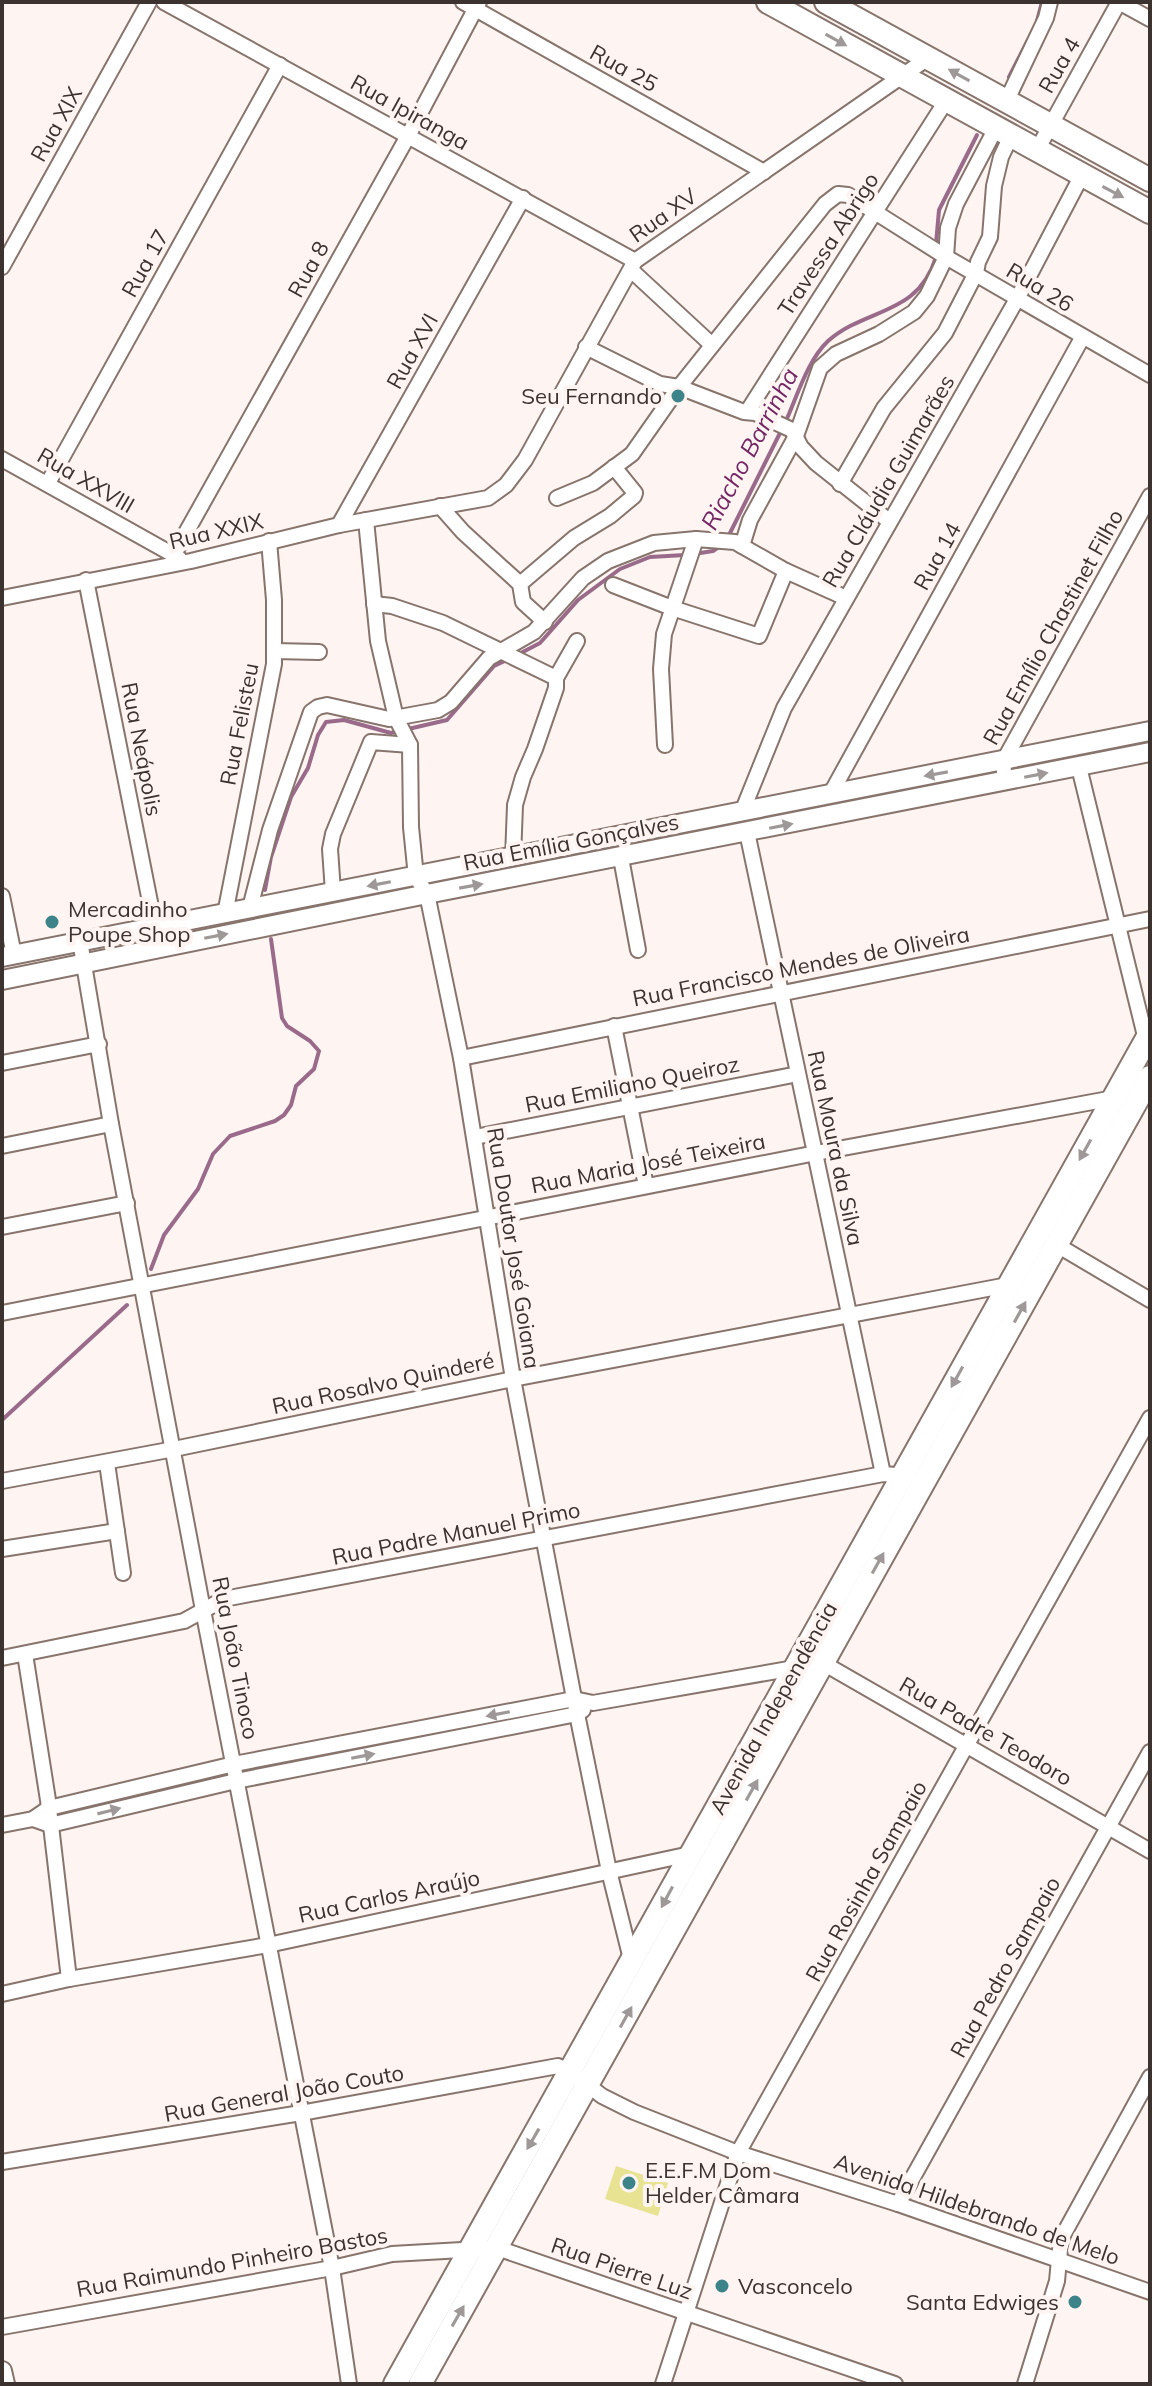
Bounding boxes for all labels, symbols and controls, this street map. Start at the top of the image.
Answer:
street label: Rua 4 [1032,32,1086,98]
one-way arrow [825,33,848,46]
street label: Rua 25 [585,38,663,98]
street label: Rua Ipiranga [346,68,474,156]
one-way arrow [948,69,970,83]
street label: Rua XIX [24,81,88,166]
street label: Travessa Abrigo [771,167,885,321]
street label: Rua XV [624,181,703,248]
one-way arrow [1102,185,1124,199]
street label: Rua 17 [115,224,175,302]
street label: Rua 8 [281,236,335,302]
street label: Rua 26 [1001,256,1079,318]
street label: Rua XVI [380,308,444,394]
water label: Riacho Barrinha [694,362,804,535]
street label: Rua Cláudia Guimarães [816,370,960,592]
place label: Seu Fernando [521,382,662,410]
marker: Seu Fernando [669,387,687,405]
street label: Rua XXVIII [32,441,140,519]
street label: Rua Emílio Chastinet Filho [977,504,1129,750]
street label: Rua XXIX [166,506,266,555]
street label: Rua 14 [907,517,967,595]
street label: Rua Felisteu [213,660,265,788]
street label: Rua Neápolis [115,680,169,818]
one-way arrow [1024,768,1049,781]
one-way arrow [924,769,949,781]
street label: Rua Emília Gonçalves [461,807,681,877]
one-way arrow [769,819,794,831]
one-way arrow [366,878,391,890]
one-way arrow [458,879,483,891]
place label: Mercadinho Poupe Shop [68,895,190,948]
marker: Mercadinho Poupe Shop [43,913,61,931]
street label: Rua Francisco Mendes de Oliveira [630,920,972,1012]
one-way arrow [203,930,228,942]
street label: Rua Moura da Silva [802,1048,870,1248]
street label: Rua Emiliano Queiroz [522,1049,742,1119]
street label: Rua Doutor José Goiana [481,1125,547,1371]
street label: Rua Maria José Teixeira [528,1127,768,1199]
one-way arrow [1078,1139,1092,1161]
one-way arrow [1013,1301,1027,1323]
street label: Rua Rosalvo Quinderé [269,1346,497,1420]
one-way arrow [951,1365,964,1388]
street label: Rua Padre Manuel Primo [329,1495,583,1571]
one-way arrow [871,1552,885,1574]
street label: Rua João Tinoco [206,1574,266,1742]
street label: Avenida Independência [703,1597,843,1819]
street label: Rua Padre Teodoro [895,1670,1077,1792]
one-way arrow [485,1708,510,1721]
one-way arrow [351,1750,376,1762]
street label: Rua Rosinha Sampaio [799,1776,933,1986]
one-way arrow [746,1779,759,1802]
one-way arrow [96,1804,121,1816]
street label: Rua Carlos Araújo [296,1863,482,1929]
street label: Rua Pedro Sampaio [944,1872,1066,2062]
one-way arrow [661,1886,674,1909]
one-way arrow [619,2006,633,2029]
street label: Rua General João Couto [162,2058,406,2128]
one-way arrow [526,2128,540,2151]
street label: Avenida Hildebrando de Melo [831,2147,1123,2271]
place label: E.E.F.M Dom Helder Câmara [645,2156,800,2209]
marker: E.E.F.M Dom Helder Câmara [620,2174,638,2192]
street label: Rua Raimundo Pinheiro Bastos [74,2221,390,2303]
street label: Rua Pierre Luz [548,2231,696,2305]
place label: Vasconcelo [738,2272,853,2300]
marker: Vasconcelo [713,2277,731,2295]
place label: Santa Edwiges [906,2288,1059,2316]
marker: Santa Edwiges [1066,2293,1084,2311]
one-way arrow [451,2305,465,2327]

